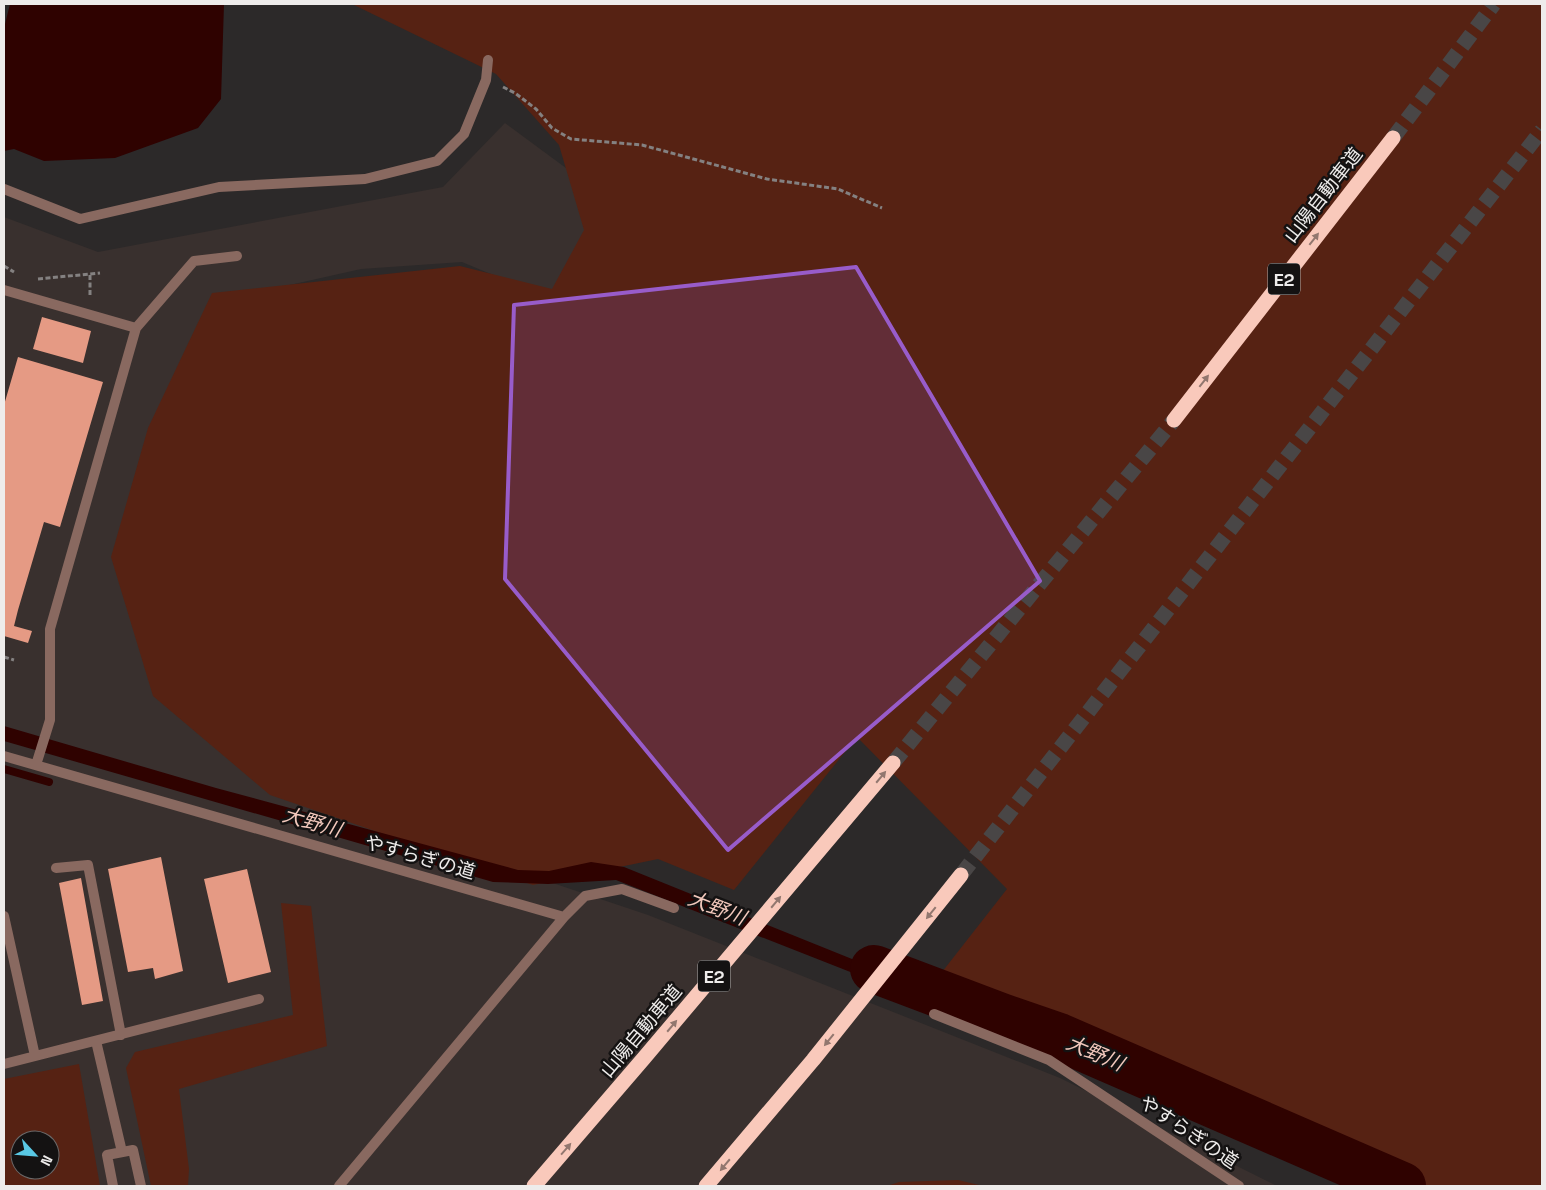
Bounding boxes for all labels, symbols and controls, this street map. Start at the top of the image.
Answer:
street label: 山陽自動車道 [1278,142,1368,248]
one-way arrow [1309,233,1320,246]
road number: E2 [1268,264,1300,294]
one-way arrow [1199,374,1209,388]
one-way arrow [875,771,886,784]
water label: 大野川 [280,801,346,843]
street label: やすらぎの道 [362,829,478,885]
water label: 大野川 [684,885,752,932]
one-way arrow [771,895,782,908]
one-way arrow [925,906,936,919]
road number: E2 [698,960,730,991]
street label: 山陽自動車道 [595,979,687,1083]
one-way arrow [666,1020,677,1033]
water label: 大野川 [1062,1029,1130,1077]
one-way arrow [824,1033,835,1046]
street label: やすらぎの道 [1135,1090,1243,1174]
north arrow [10,1130,60,1180]
one-way arrow [560,1143,571,1156]
text: N [37,1153,57,1169]
one-way arrow [719,1158,730,1171]

